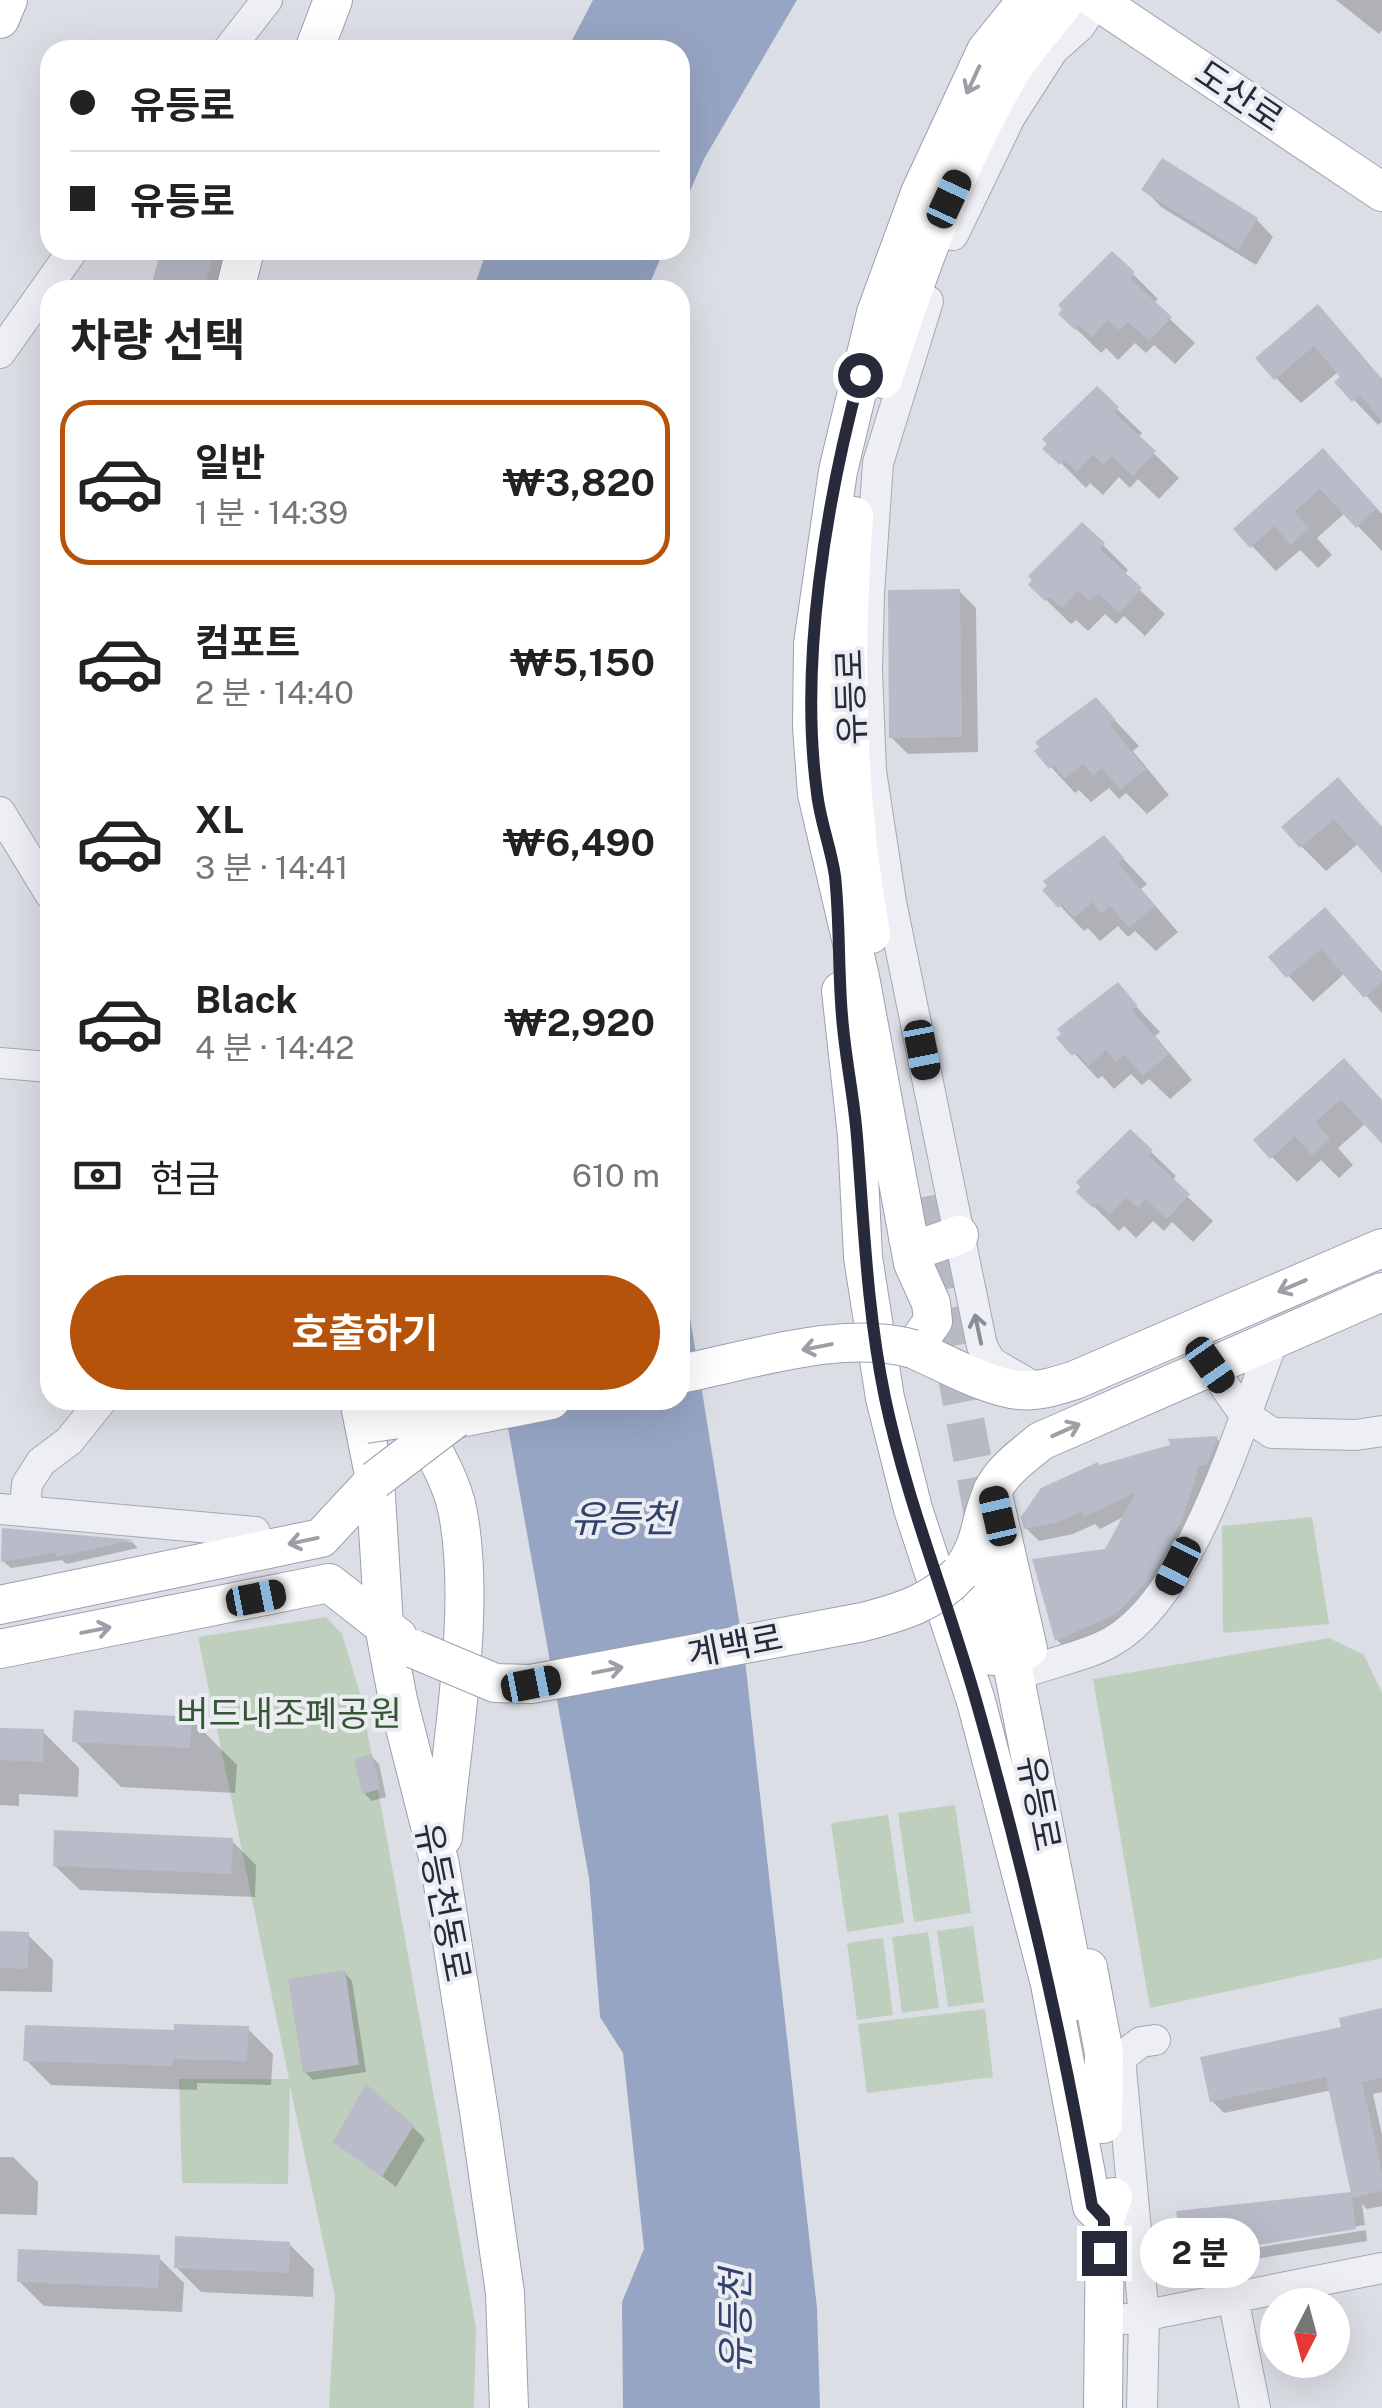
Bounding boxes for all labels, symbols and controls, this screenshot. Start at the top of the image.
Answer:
street label: 도산로 [1188,52,1291,140]
one-way arrow [962,64,981,94]
text: 유등로 [130,83,235,128]
car [923,165,975,233]
text: 유등로 [130,179,235,224]
text: 차량 선택 [70,313,246,366]
route start [838,353,883,398]
icon: car [75,438,165,528]
text: 일반 [195,440,265,485]
text: ₩3,820 [503,460,655,505]
text: 1 분 · 14:39 [195,494,348,531]
icon: car [75,618,165,708]
text: 컴포트 [195,620,300,665]
text: ₩5,150 [510,640,655,685]
street label: 유등로 [828,648,873,746]
text: 2 분 · 14:40 [195,674,354,711]
text: XL [195,797,244,842]
icon: car [75,798,165,888]
text: ₩6,490 [503,820,655,865]
text: 3 분 · 14:41 [195,849,348,886]
text: Black [195,977,298,1022]
icon: car [75,978,165,1068]
text: ₩2,920 [504,1000,655,1045]
car [902,1018,942,1082]
text: 4 분 · 14:42 [195,1029,354,1066]
icon: cash [70,1148,125,1203]
text: 현금 [150,1156,220,1201]
text: 610 m [572,1157,660,1194]
button: 호출하기 [70,1275,660,1390]
one-way arrow [1277,1278,1308,1296]
one-way arrow [968,1314,987,1346]
car [1181,1332,1239,1398]
one-way arrow [802,1338,834,1357]
one-way arrow [1050,1420,1081,1438]
car [977,1483,1019,1549]
water label: 유등천 [571,1496,679,1541]
car [1151,1532,1205,1600]
one-way arrow [288,1533,320,1552]
car [224,1578,288,1618]
street label: 계백로 [684,1616,786,1675]
one-way arrow [79,1619,111,1638]
one-way arrow [592,1660,624,1679]
car [499,1664,563,1704]
park label: 버드내조폐공원 [176,1693,402,1734]
street label: 유등로 [1010,1752,1069,1854]
street label: 유등천동로 [408,1819,479,1985]
callout: 2 분 [1139,2218,1259,2288]
route end [1082,2231,1127,2276]
text: 2 분 [1172,2234,1228,2271]
water label: 유등천 [713,2265,758,2373]
north arrow [1260,2288,1350,2378]
map controls [1260,2288,1350,2378]

